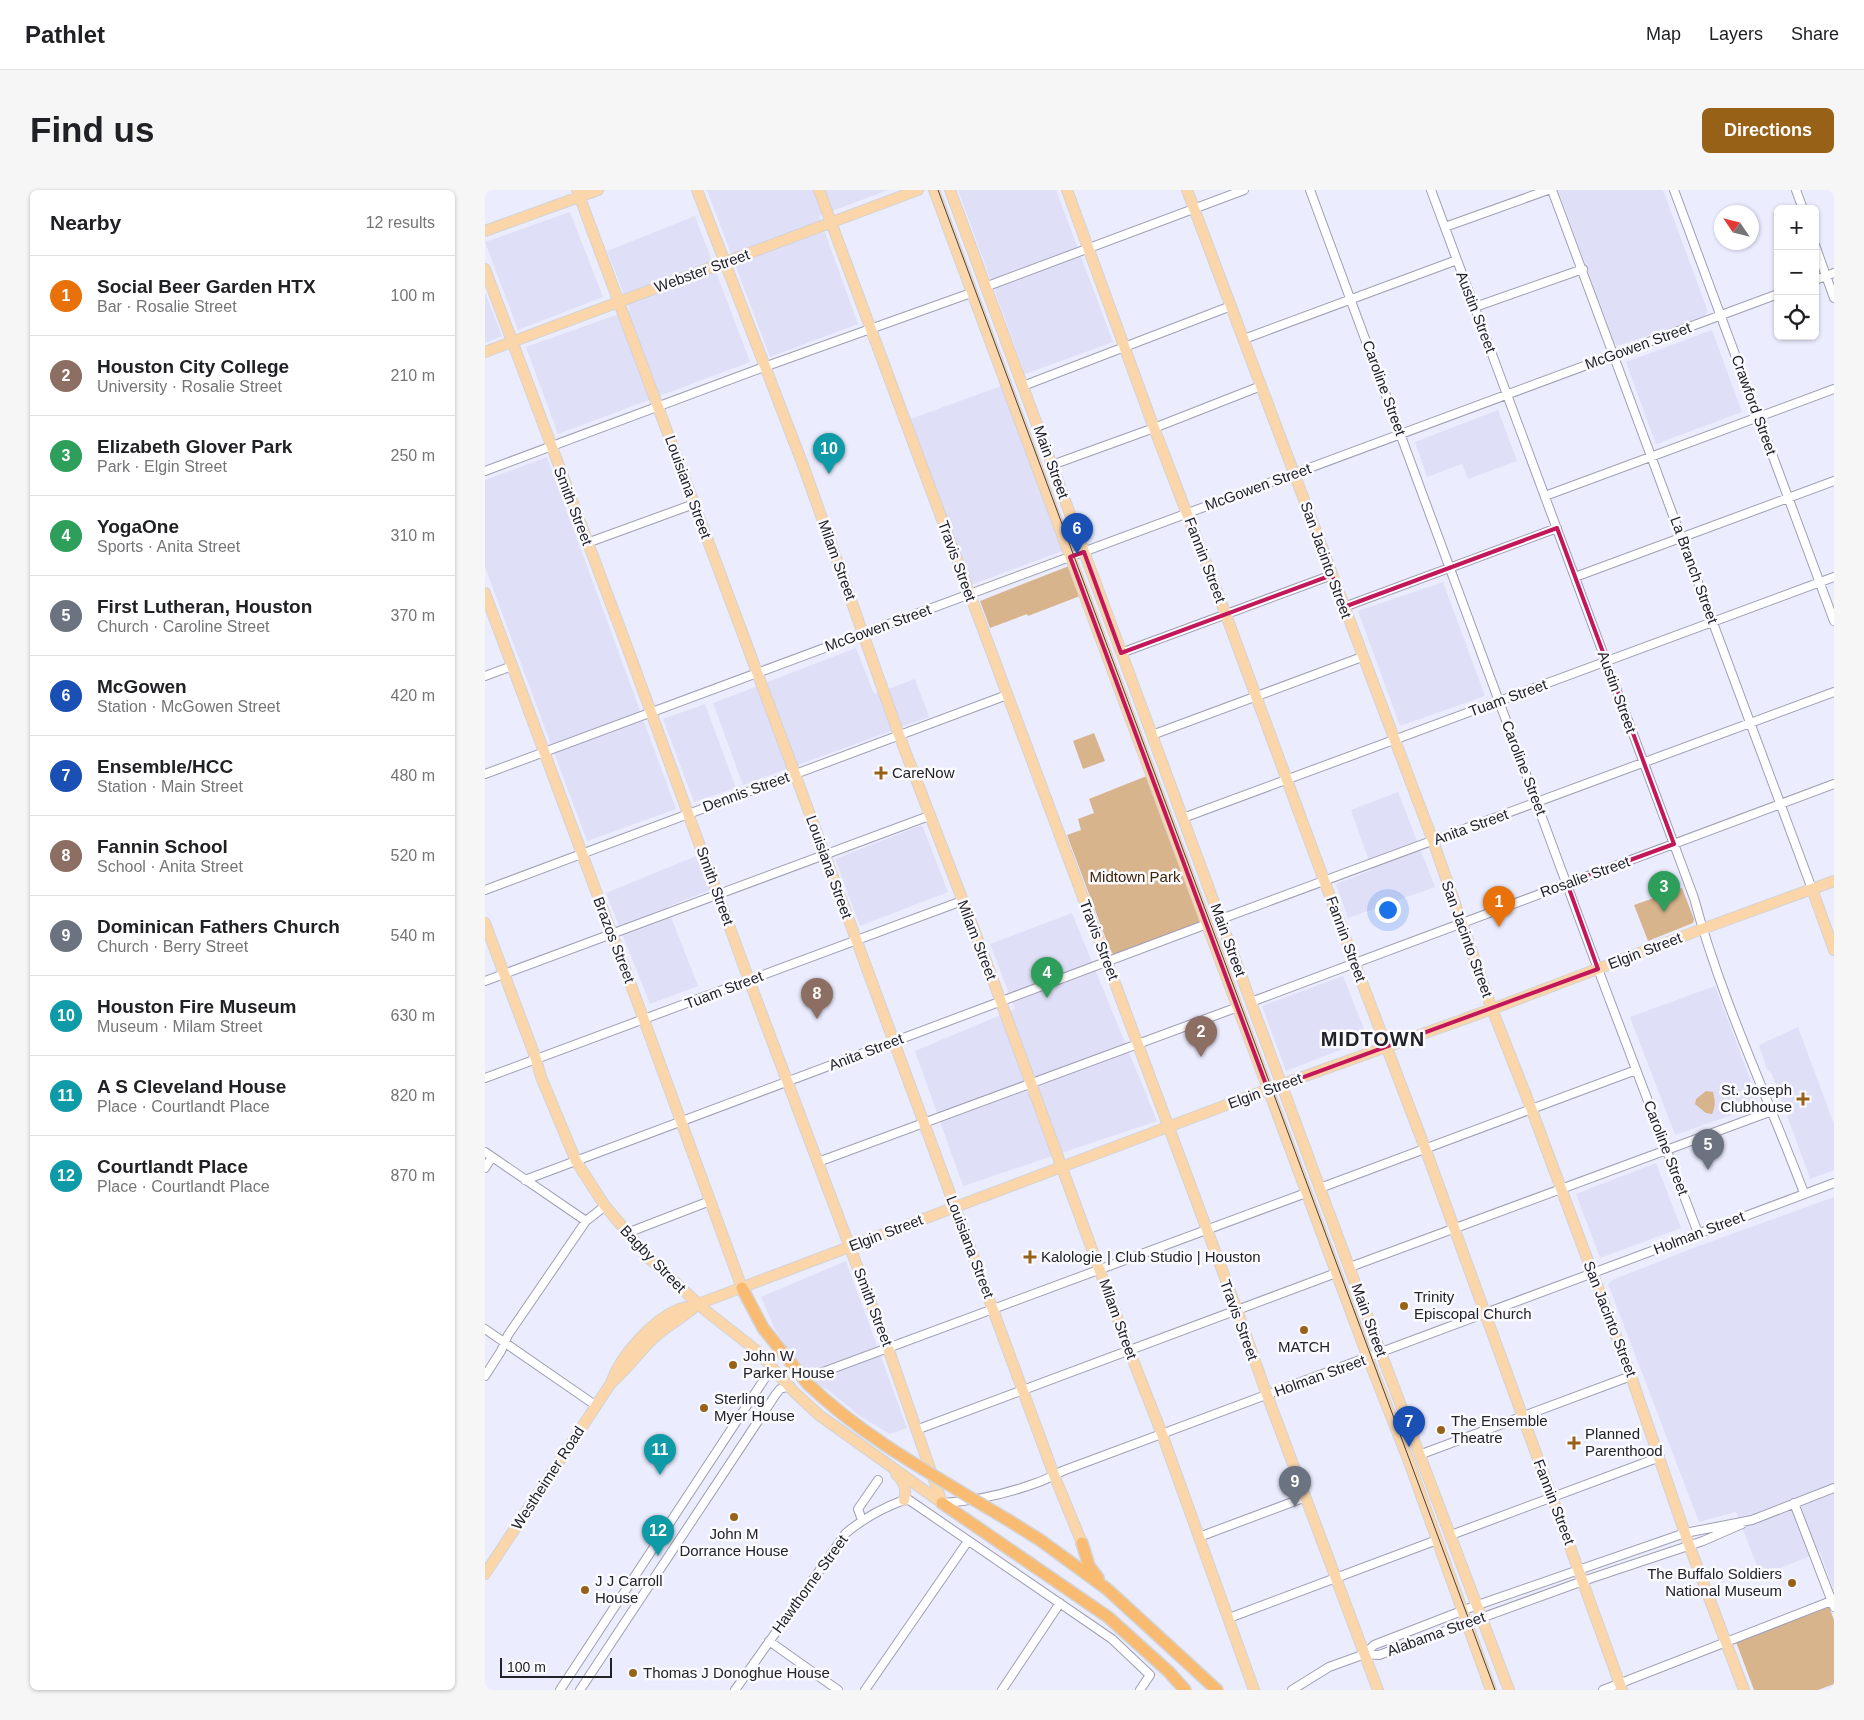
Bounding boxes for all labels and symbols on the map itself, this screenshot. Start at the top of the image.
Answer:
north arrow [1714,205,1759,250]
street label: Webster Street [652,245,752,296]
street label: Austin Street [1453,269,1500,356]
street label: McGowen Street [1582,318,1694,373]
street label: Caroline Street [1359,338,1410,439]
street label: Crawford Street [1729,353,1781,458]
street label: Main Street [1030,423,1073,502]
street label: Louisiana Street [662,433,715,541]
pin: 10 [813,433,845,474]
street label: McGowen Street [1202,459,1314,514]
street label: Smith Street [551,464,596,548]
street label: San Jacinto Street [1298,499,1356,621]
pin: 6 [1061,513,1093,554]
street label: La Branch Street [1667,514,1722,626]
street label: Fannin Street [1181,515,1230,606]
street label: Milam Street [815,517,860,603]
street label: Travis Street [935,518,980,604]
street label: McGowen Street [822,600,934,655]
street label: Austin Street [1595,649,1640,736]
street label: Tuam Street [1466,675,1550,720]
street label: Caroline Street [1499,718,1551,818]
place label: CareNow [892,764,955,781]
marker: CareNow [874,766,888,780]
street label: Dennis Street [700,768,792,815]
street label: Anita Street [1431,805,1511,848]
street label: Louisiana Street [803,813,856,921]
street label: Smith Street [693,844,738,928]
street label: Rosalie Street [1538,852,1633,901]
park label: Midtown Park [1090,868,1181,885]
pin: 3 [1648,871,1680,912]
street label: San Jacinto Street [1439,878,1497,1000]
pin: 1 [1483,886,1515,927]
street label: Brazos Street [590,894,639,986]
street label: Fannin Street [1323,894,1370,985]
street label: Milam Street [954,897,1001,983]
street label: Travis Street [1076,897,1123,983]
your location [1375,897,1401,923]
street label: Main Street [1207,901,1250,980]
street label: Elgin Street [1606,928,1685,972]
pin: 4 [1031,957,1063,998]
street label: Tuam Street [683,967,766,1012]
pin: 8 [801,978,833,1019]
pin: 2 [1185,1016,1217,1057]
district label: MIDTOWN [1321,1028,1425,1050]
street label: Anita Street [826,1029,906,1074]
street label: Elgin Street [1225,1069,1305,1112]
place label: St. Joseph Clubhouse [1720,1081,1792,1115]
marker: St. Joseph Clubhouse [1796,1092,1810,1106]
street label: Caroline Street [1641,1098,1693,1198]
pin: 5 [1692,1129,1724,1170]
street label: Louisiana Street [943,1193,998,1301]
street label: Holman Street [1651,1207,1747,1258]
street label: Elgin Street [847,1210,926,1254]
street label: Bagby Street [617,1222,690,1296]
place label: Kalologie | Club Studio | Houston [1041,1248,1261,1265]
marker: Kalologie | Club Studio | Houston [1023,1250,1037,1264]
street label: San Jacinto Street [1581,1259,1641,1380]
street label: Smith Street [851,1265,896,1349]
street label: Milam Street [1096,1276,1141,1362]
street label: Travis Street [1217,1277,1262,1363]
street label: Main Street [1348,1281,1391,1360]
place label: Trinity Episcopal Church [1414,1288,1532,1322]
marker: Trinity Episcopal Church [1398,1300,1410,1312]
marker: MATCH [1298,1324,1310,1336]
place label: MATCH [1278,1338,1330,1355]
place label: John W Parker House [743,1347,835,1381]
street label: Holman Street [1272,1351,1369,1400]
marker: John W Parker House [727,1359,739,1371]
place label: Sterling Myer House [714,1390,795,1424]
marker: Sterling Myer House [698,1402,710,1414]
pin: 7 [1393,1406,1425,1447]
place label: The Ensemble Theatre [1451,1412,1548,1446]
street label: Westheimer Road [508,1423,587,1533]
marker: The Ensemble Theatre [1435,1424,1447,1436]
place label: Planned Parenthood [1585,1425,1663,1459]
pin: 11 [644,1434,676,1475]
marker: Planned Parenthood [1567,1436,1581,1450]
street label: Fannin Street [1530,1457,1579,1548]
pin: 9 [1279,1466,1311,1507]
marker: John M Dorrance House [728,1511,740,1523]
pin: 12 [642,1515,674,1556]
place label: John M Dorrance House [679,1525,789,1559]
street label: Hawthorne Street [768,1531,851,1636]
place label: The Buffalo Soldiers National Museum [1647,1565,1782,1599]
place label: J J Carroll House [595,1572,663,1606]
marker: The Buffalo Soldiers National Museum [1786,1577,1798,1589]
marker: J J Carroll House [579,1584,591,1596]
street label: Alabama Street [1384,1608,1488,1659]
scale bar [500,1655,613,1678]
place label: Thomas J Donoghue House [643,1664,830,1681]
marker: Thomas J Donoghue House [627,1667,639,1679]

